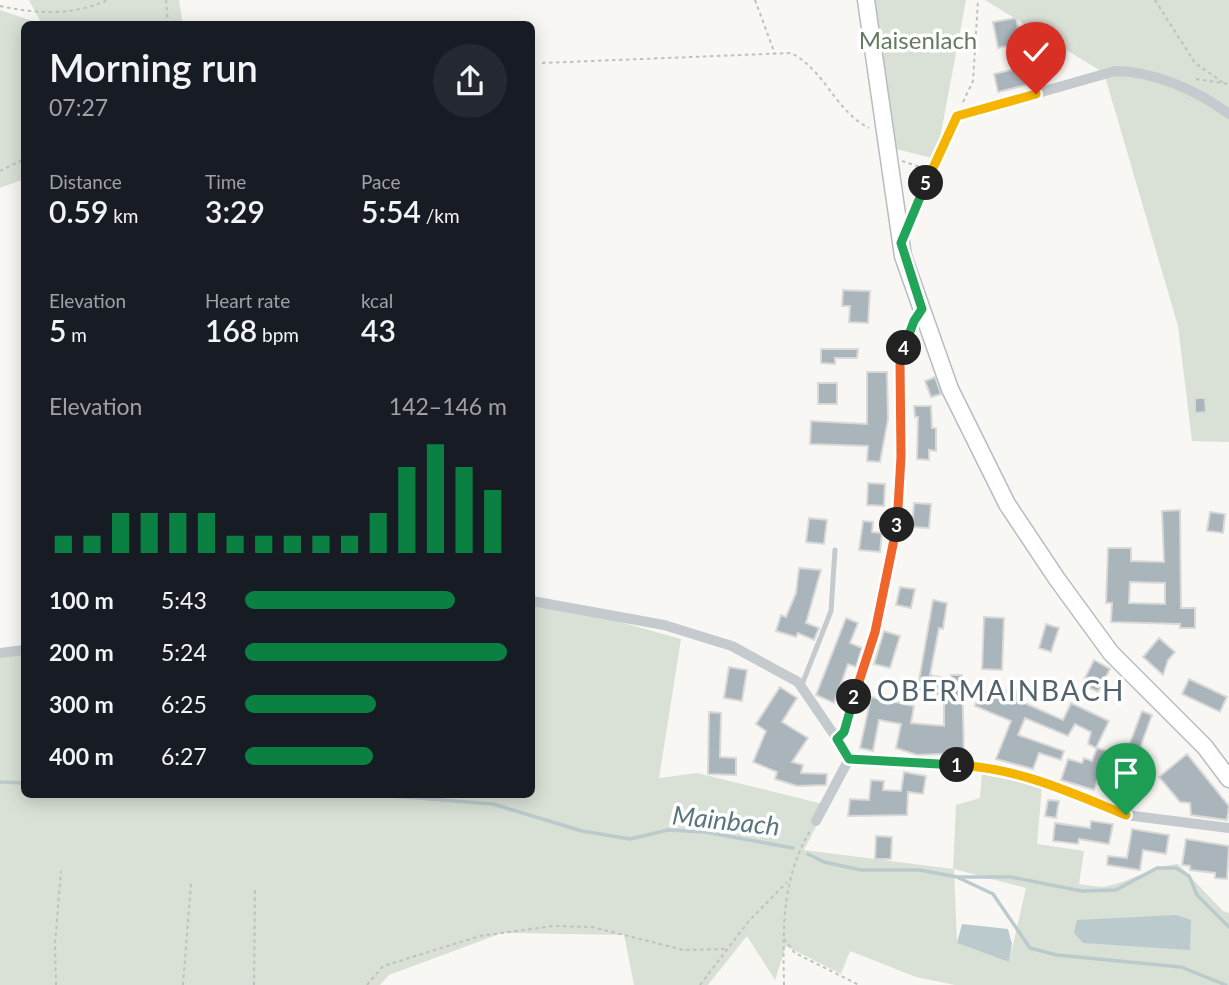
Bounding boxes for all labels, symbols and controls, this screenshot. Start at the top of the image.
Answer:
pin [1006,22,1066,94]
park label: Maisenlach [859,25,977,54]
icon: check [1017,33,1055,71]
text: Morning run [49,44,258,90]
button: share [433,44,507,118]
text: 07:27 [49,93,108,121]
pin: 5 [908,166,944,200]
text: Distance [49,170,122,193]
text: Time [205,170,246,193]
text: Pace [361,170,400,193]
text: 5 [920,171,931,194]
text: 0.59 [49,193,108,229]
text: 3:29 [205,193,265,229]
text: 5:54 [361,193,421,229]
text: km [108,204,138,227]
text: /km [421,204,460,227]
text: Elevation [49,289,126,312]
text: Heart rate [205,289,290,312]
text: kcal [361,289,393,312]
text: 5 [49,312,66,348]
text: 168 [205,312,257,348]
text: 43 [361,312,396,348]
text: m [66,323,87,346]
text: bpm [257,323,299,346]
pin: 4 [886,330,922,366]
text: 4 [898,336,909,359]
text: Elevation [49,392,142,420]
text: 142–146 m [389,392,507,420]
pin: 3 [880,508,914,542]
text: 3 [891,513,902,536]
text: 100 m [49,586,114,614]
text: 5:43 [161,586,207,614]
text: 200 m [49,638,114,666]
text: 5:24 [161,638,207,666]
district label: OBERMAINBACH [877,673,1125,707]
pin: 2 [836,680,872,714]
text: 2 [848,685,859,708]
text: 300 m [49,690,114,718]
text: 6:25 [161,690,207,718]
text: 400 m [49,742,114,770]
text: 6:27 [161,742,207,770]
pin [1096,743,1156,815]
pin: 1 [940,748,974,782]
text: 1 [951,753,962,776]
icon: arrive [1107,754,1145,792]
water label: Mainbach [671,798,781,842]

